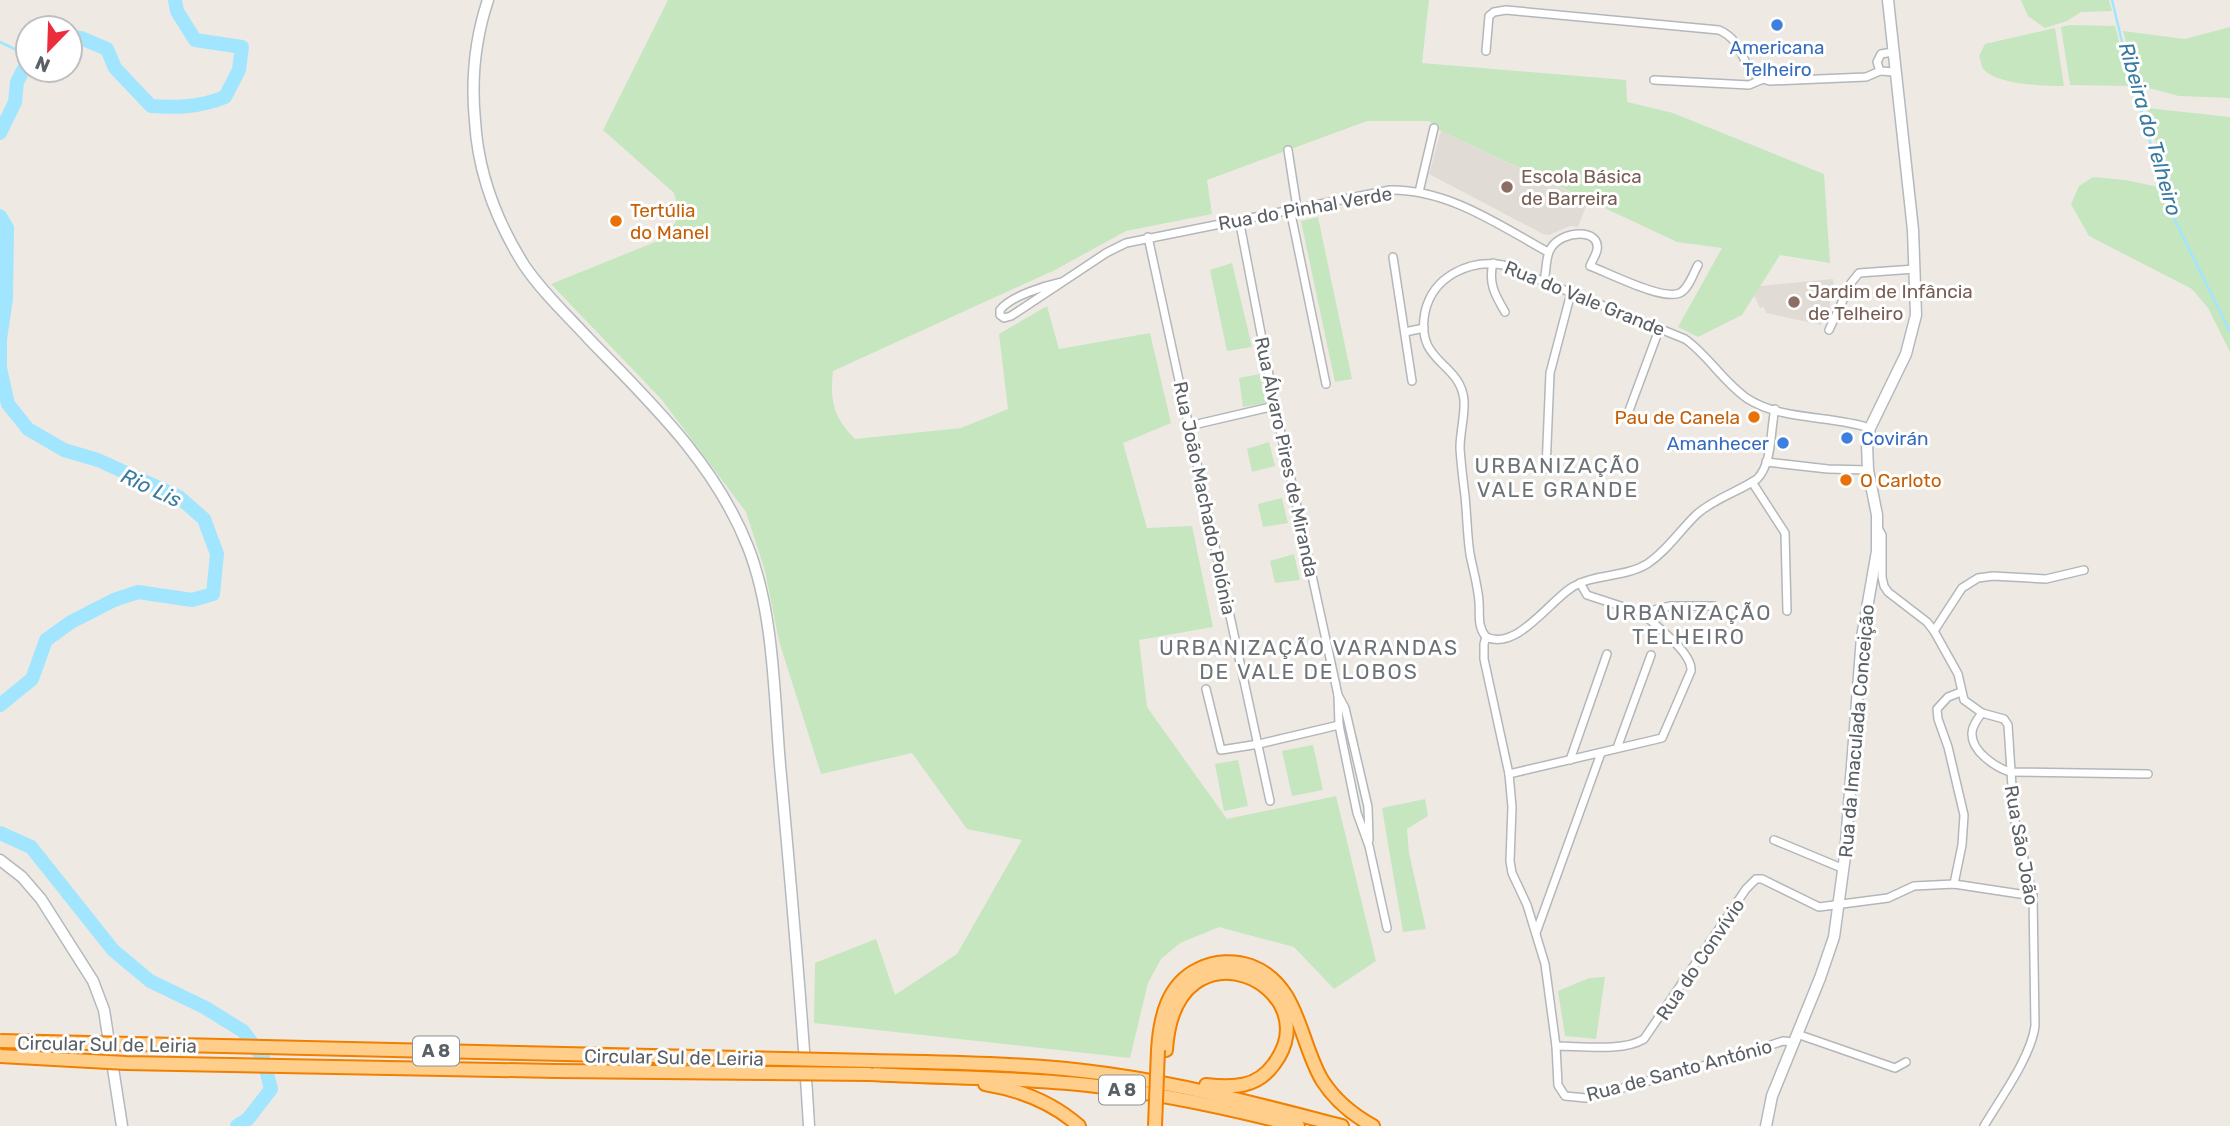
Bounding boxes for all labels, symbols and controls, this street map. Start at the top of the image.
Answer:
north arrow [14,14,84,84]
marker: Americana Telheiro [1769,17,1785,33]
place label: Americana Telheiro [1729,36,1825,81]
water label: Ribeira do Telheiro [2114,39,2187,219]
text: N [32,51,53,77]
place label: Escola Básica de Barreira [1521,165,1642,210]
marker: Escola Básica de Barreira [1499,179,1515,195]
street label: Rua do Pinhal Verde [1216,182,1394,235]
place label: Tertúlia do Manel [630,199,709,244]
marker: Tertúlia do Manel [608,213,624,229]
street label: Rua do Vale Grande [1501,256,1668,341]
place label: Jardim de Infância de Telheiro [1808,280,1973,325]
marker: Jardim de Infância de Telheiro [1786,294,1802,310]
street label: Rua Álvaro Pires de Miranda [1250,335,1323,579]
street label: Rua João Machado Polónia [1169,379,1241,617]
place label: Pau de Canela [1614,406,1740,429]
marker: Pau de Canela [1746,409,1762,425]
place label: Covirán [1861,427,1928,450]
marker: Covirán [1839,430,1855,446]
place label: Amanhecer [1667,432,1770,455]
marker: Amanhecer [1775,435,1791,451]
district label: URBANIZAÇÃO VALE GRANDE [1475,453,1642,502]
water label: Rio Lis [117,463,186,512]
place label: O Carloto [1860,469,1942,492]
marker: O Carloto [1838,472,1854,488]
district label: URBANIZAÇÃO TELHEIRO [1606,600,1773,649]
street label: Rua da Imaculada Conceição [1834,603,1879,859]
district label: URBANIZAÇÃO VARANDAS DE VALE DE LOBOS [1159,635,1459,684]
street label: Rua São João [2000,783,2043,907]
street label: Rua do Convívio [1651,894,1750,1025]
street label: Circular Sul de Leiria [17,1031,197,1058]
street label: Rua de Santo António [1584,1035,1774,1106]
road number: A 8 [413,1036,459,1066]
street label: Circular Sul de Leiria [584,1044,764,1071]
road number: A 8 [1099,1076,1145,1105]

